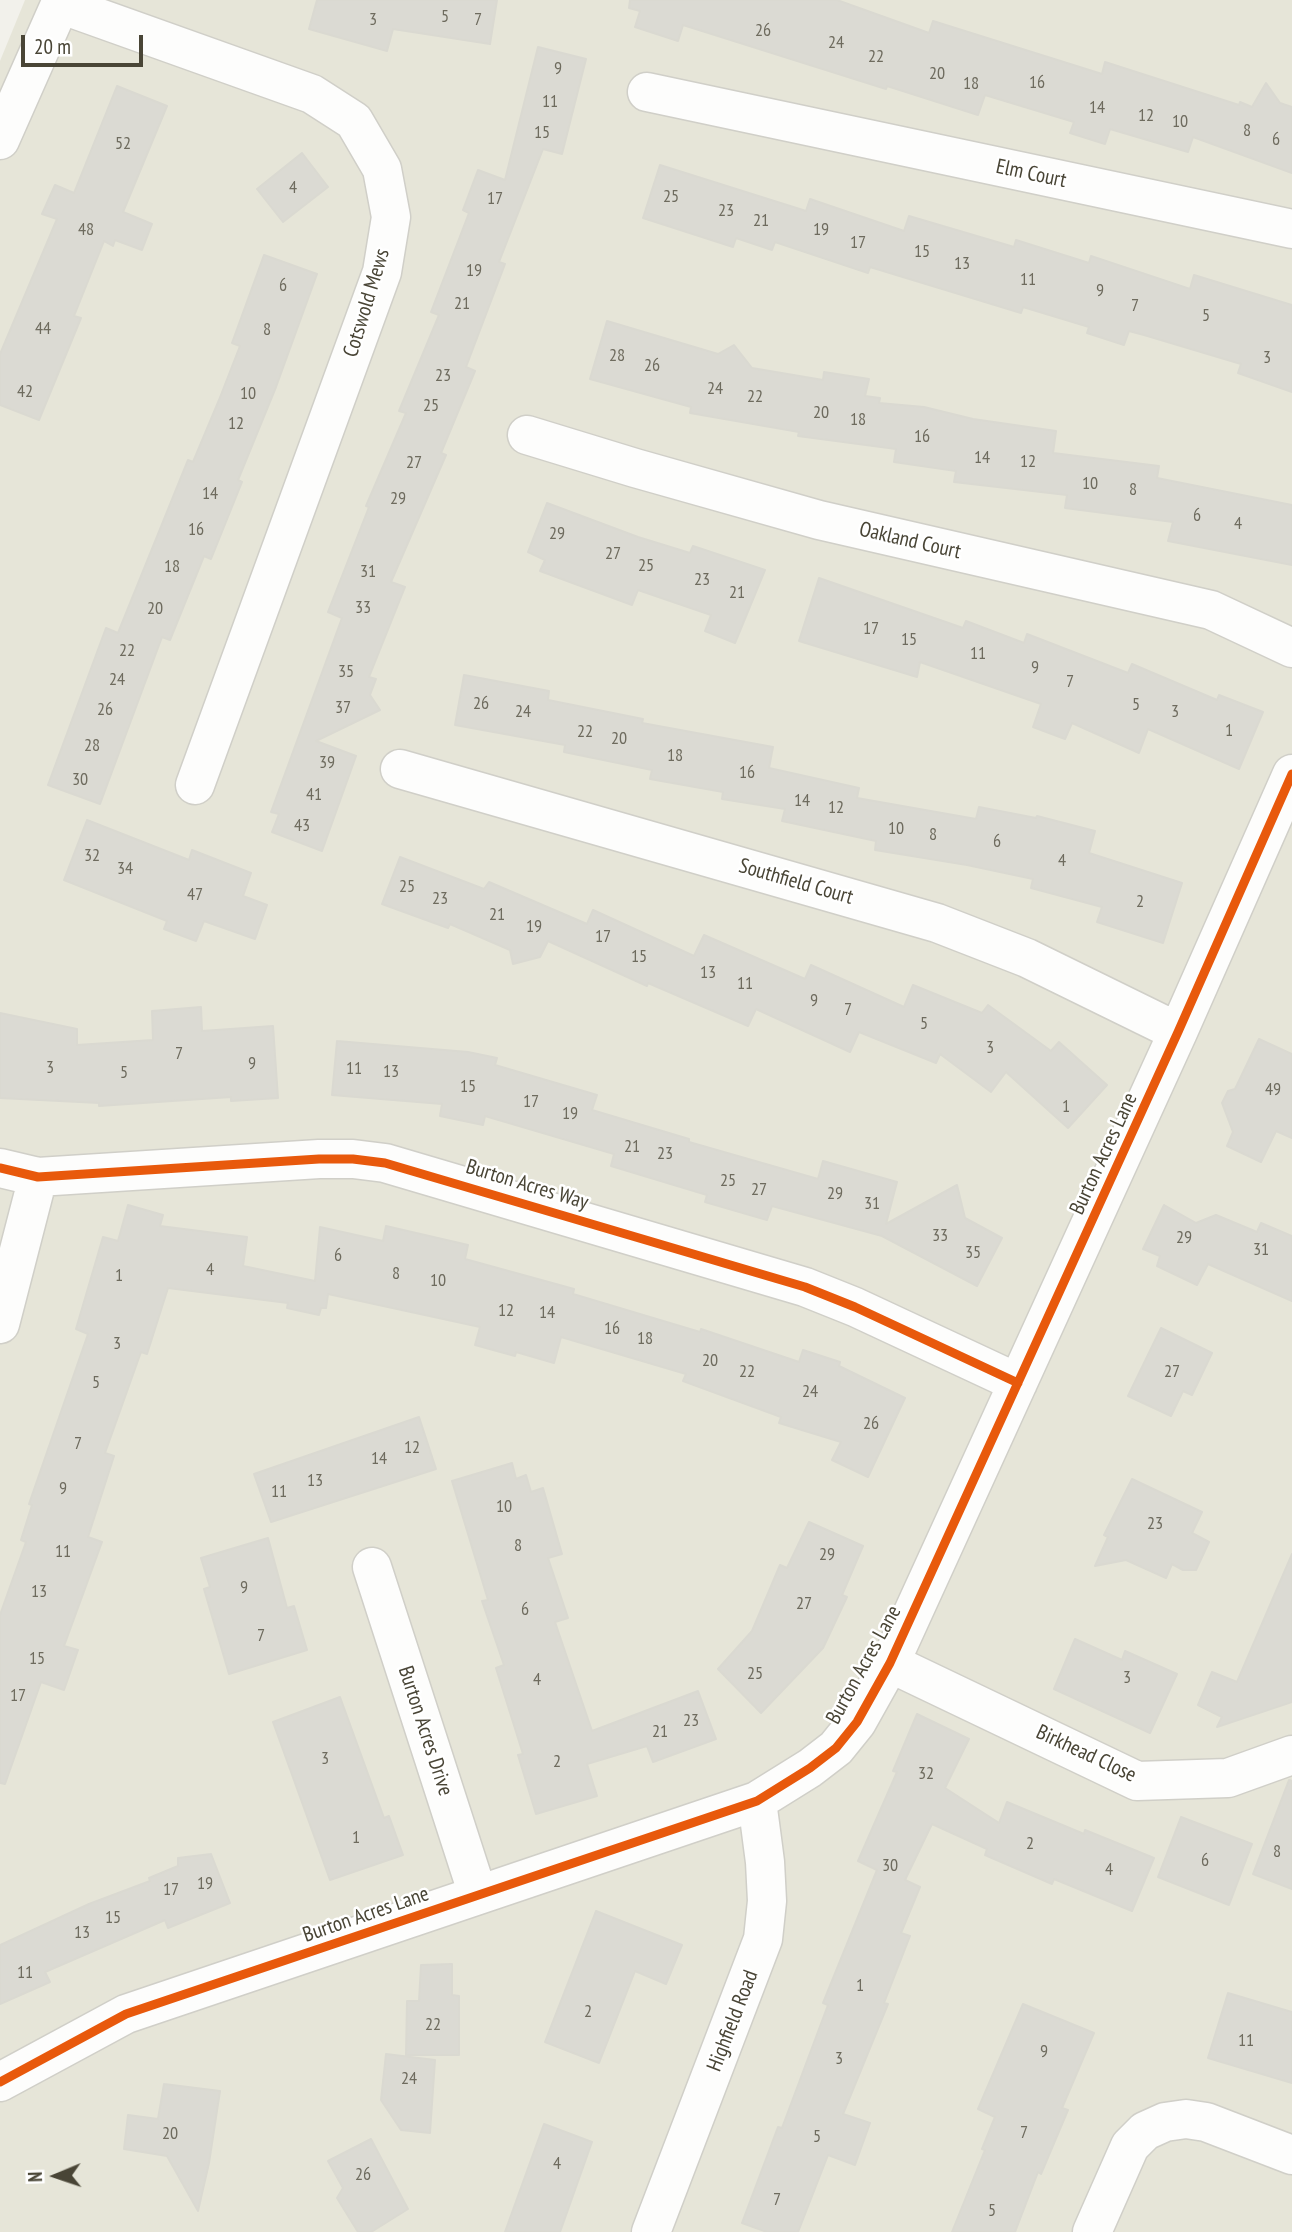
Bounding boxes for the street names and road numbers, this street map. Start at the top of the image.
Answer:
street label: Elm Court [994,154,1068,194]
street label: Cotswold Mews [339,246,395,360]
street label: Oakland Court [857,517,963,565]
street label: Southfield Court [736,854,856,910]
street label: Burton Acres Lane [1065,1089,1143,1219]
street label: Burton Acres Way [463,1154,591,1216]
street label: Burton Acres Lane [821,1601,907,1729]
street label: Burton Acres Drive [392,1663,458,1799]
street label: Birkhead Close [1032,1720,1140,1788]
street label: Burton Acres Lane [300,1882,432,1948]
street label: Highfield Road [702,1967,764,2075]

